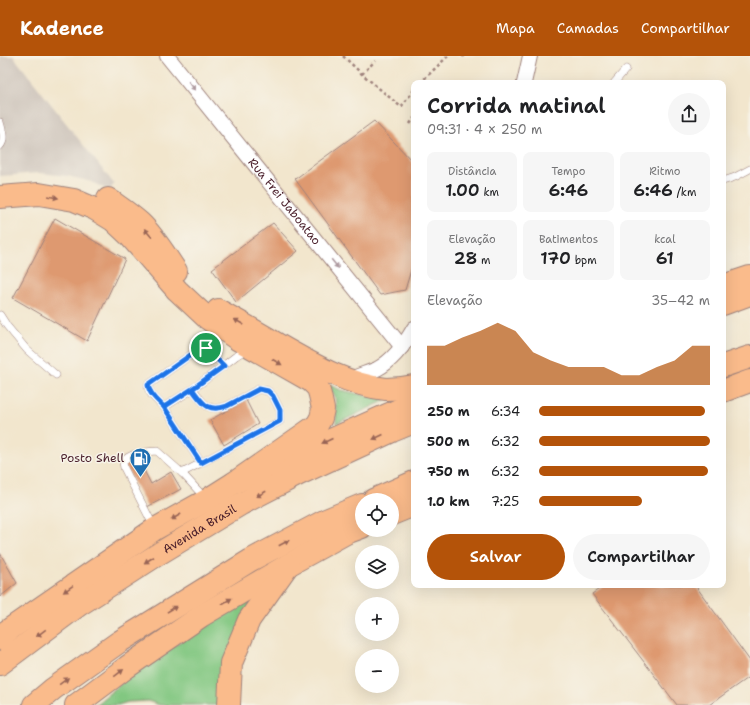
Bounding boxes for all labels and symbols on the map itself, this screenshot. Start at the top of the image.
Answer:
one-way arrow [187,81,196,92]
street label: Rua Frei Jaboatao [245,155,324,248]
one-way arrow [47,194,59,200]
one-way arrow [144,227,153,238]
one-way arrow [331,258,339,269]
one-way arrow [233,319,245,326]
pin [189,331,223,365]
one-way arrow [271,358,283,365]
one-way arrow [372,435,384,441]
one-way arrow [321,439,333,445]
fuel station icon: Posto Shell [127,445,153,478]
place label: Posto Shell [61,450,124,466]
one-way arrow [255,491,267,497]
street label: Avenida Brasil [160,501,240,557]
one-way arrow [170,514,182,521]
one-way arrow [278,539,290,546]
one-way arrow [143,556,155,563]
one-way arrow [63,585,73,593]
one-way arrow [221,598,233,605]
one-way arrow [167,605,177,613]
one-way arrow [36,628,47,637]
one-way arrow [113,669,124,678]
one-way arrow [59,677,70,685]

